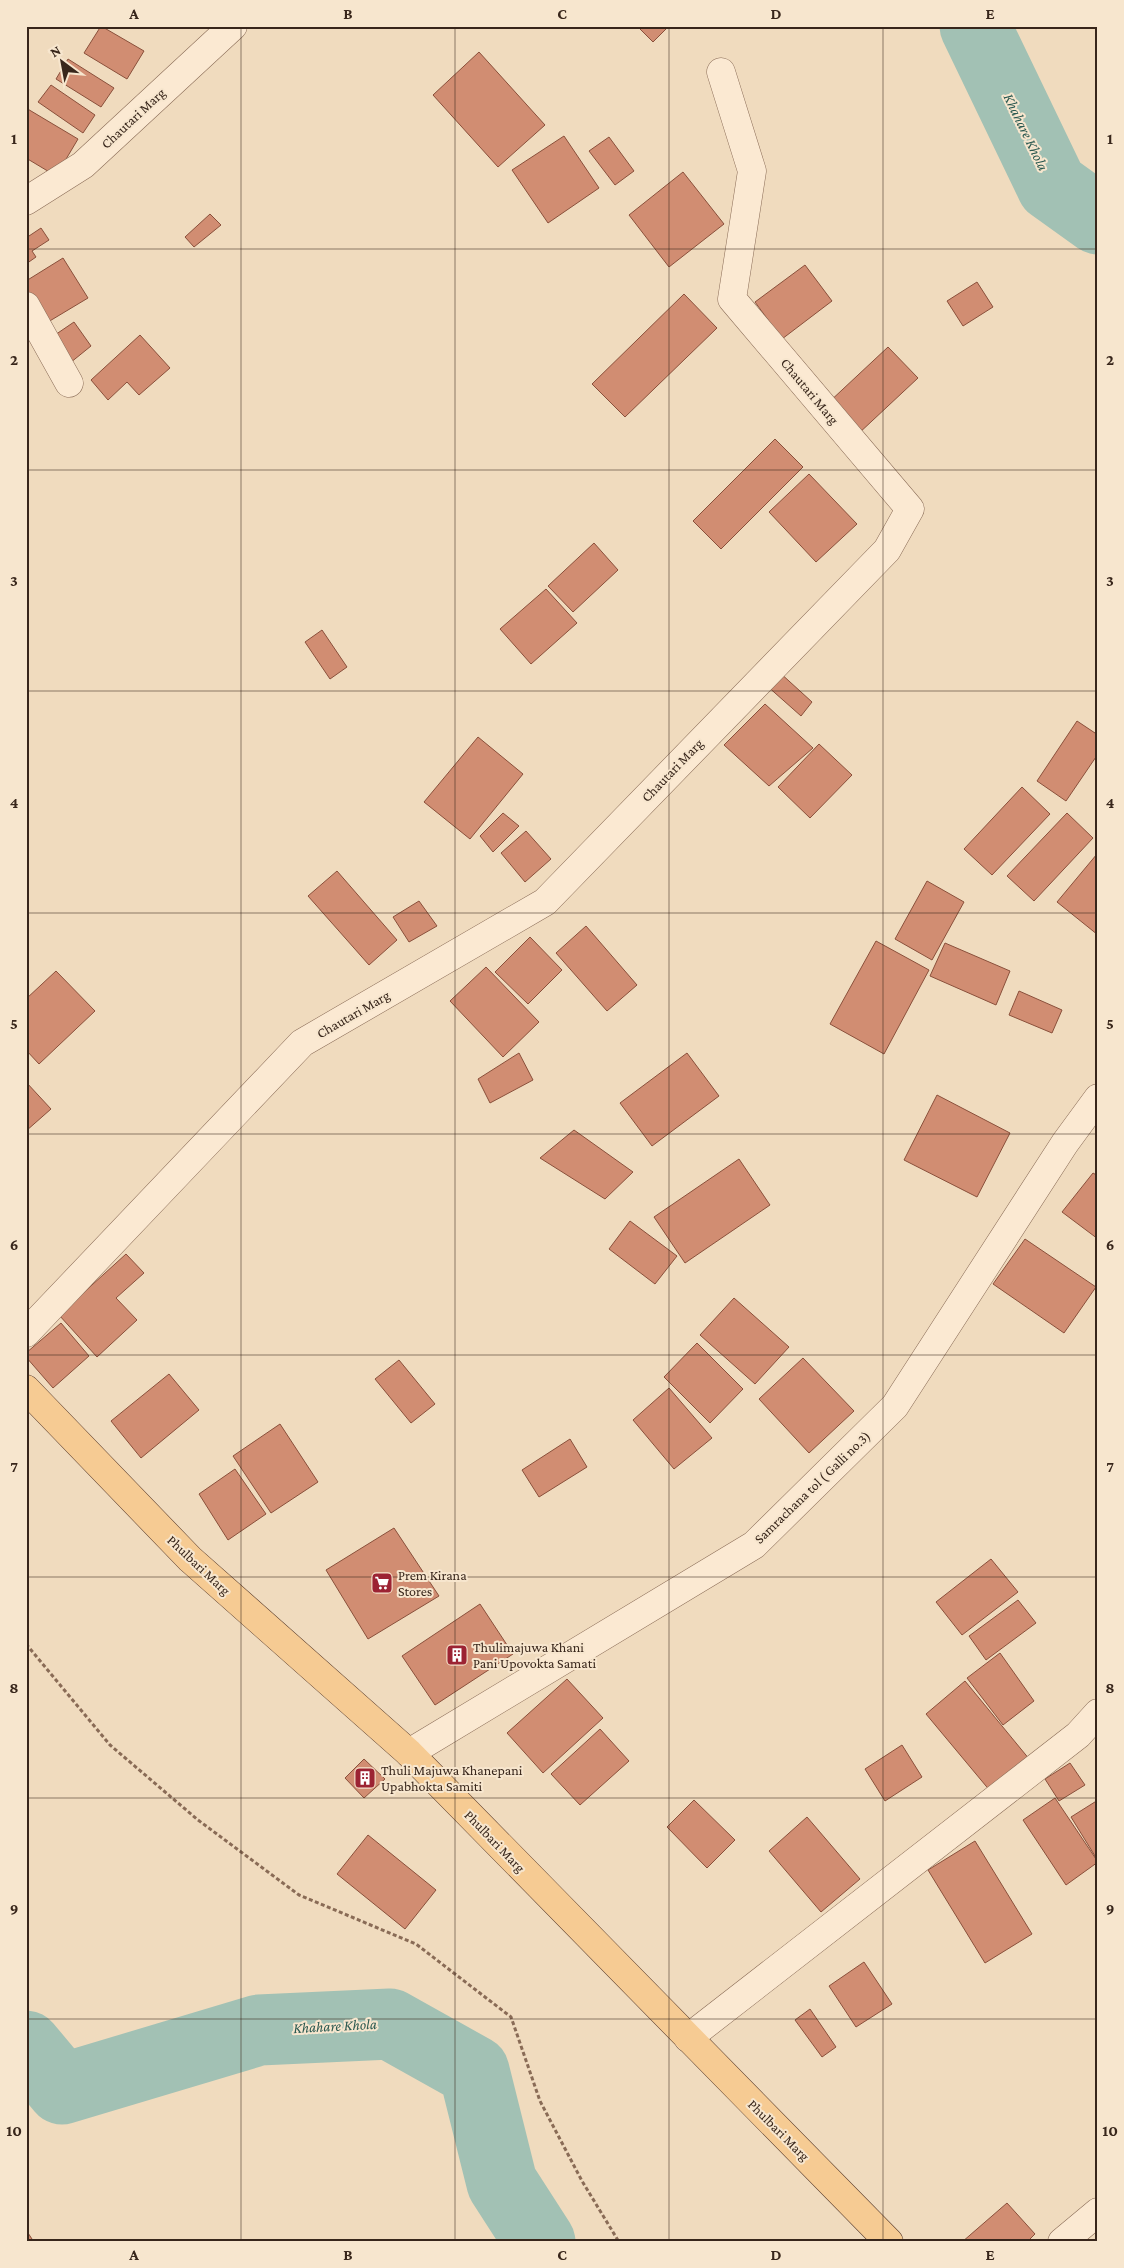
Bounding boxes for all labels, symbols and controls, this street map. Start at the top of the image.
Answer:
text: A [128,5,139,22]
text: B [343,5,353,22]
text: C [557,5,567,22]
text: D [770,5,782,22]
text: E [985,5,995,22]
north arrow [38,38,88,88]
text: N [47,41,64,60]
street label: Chautari Marg [98,84,168,152]
water label: Khahare Khola [1000,91,1052,173]
text: 1 [11,130,17,147]
text: 1 [1107,130,1113,147]
text: 2 [10,351,18,368]
text: 2 [1106,351,1114,368]
street label: Chautari Marg [778,355,843,428]
text: 3 [10,572,18,589]
text: 3 [1106,572,1114,589]
street label: Chautari Marg [638,735,706,805]
text: 4 [10,794,19,811]
text: 4 [1106,794,1115,811]
street label: Chautari Marg [314,987,393,1041]
text: 5 [10,1015,18,1032]
text: 5 [1106,1015,1114,1032]
text: 6 [10,1236,18,1253]
text: 6 [1106,1236,1114,1253]
street label: Samrachana tol ( Galli no.3) [751,1427,874,1547]
text: 7 [10,1458,18,1475]
text: 7 [1106,1458,1114,1475]
street label: Phulbari Marg [164,1532,234,1598]
place label: Prem Kirana Stores [398,1567,467,1599]
supermarket icon: Prem Kirana Stores [370,1571,394,1595]
place label: Thulimajuwa Khani Pani Upovokta Samati [473,1639,596,1671]
building icon: Thulimajuwa Khani Pani Upovokta Samati [445,1643,469,1667]
text: 8 [9,1679,19,1696]
text: 8 [1105,1679,1115,1696]
place label: Thuli Majuwa Khanepani Upabhokta Samiti [381,1762,523,1794]
building icon: Thuli Majuwa Khanepani Upabhokta Samiti [353,1766,377,1790]
street label: Phulbari Marg [461,1807,529,1876]
text: 9 [10,1900,18,1917]
text: 9 [1106,1900,1114,1917]
water label: Khahare Khola [293,2016,377,2036]
street label: Phulbari Marg [745,2096,813,2164]
text: 10 [6,2122,22,2139]
text: 10 [1102,2122,1118,2139]
text: A [128,2246,139,2263]
text: B [343,2246,353,2263]
text: C [557,2246,567,2263]
text: D [770,2246,782,2263]
text: E [985,2246,995,2263]

